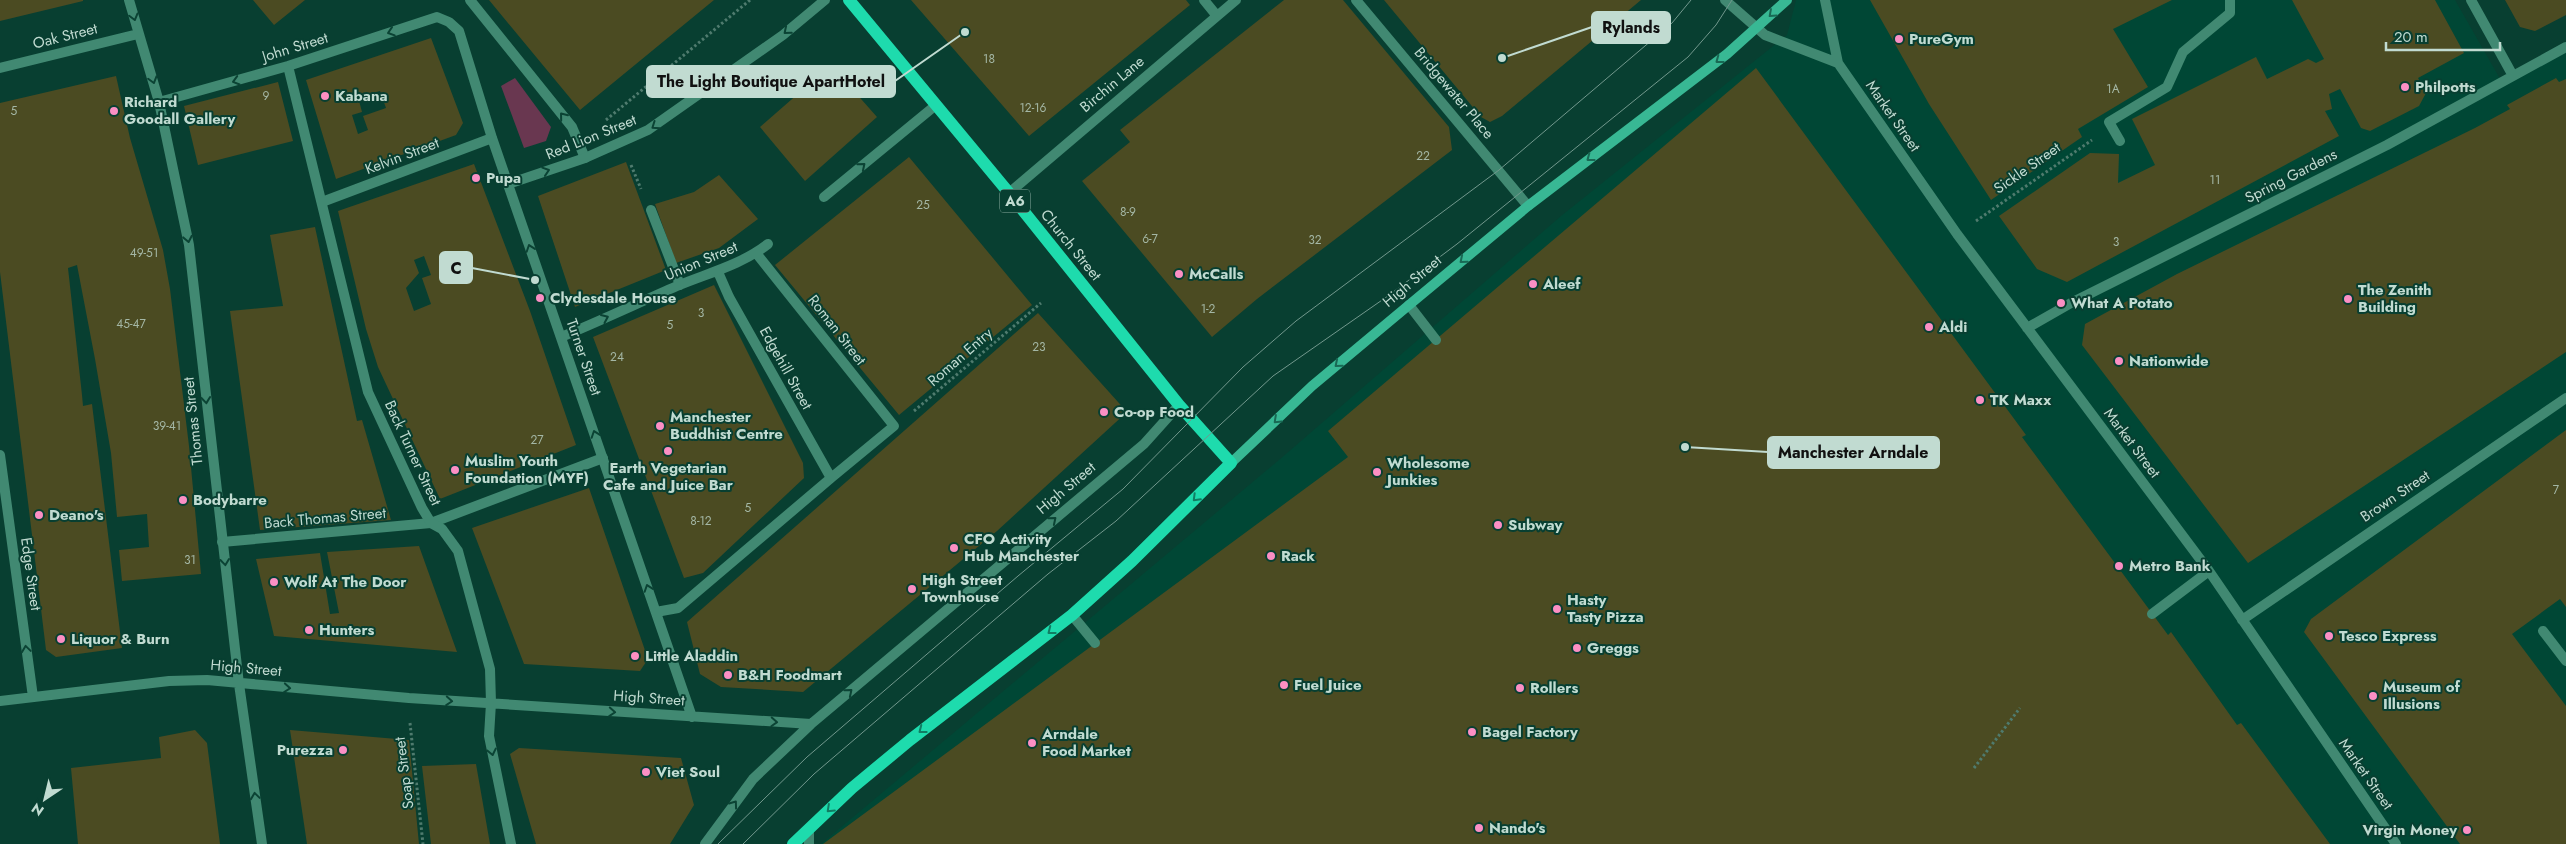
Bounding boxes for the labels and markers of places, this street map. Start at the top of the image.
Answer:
callout: Rylands [1592,12,1670,43]
place label: PureGym [1909,28,1974,50]
marker: PureGym [1893,33,1905,45]
callout: The Light Boutique ApartHotel [647,66,895,97]
place label: Philpotts [2415,76,2476,98]
marker: Philpotts [2399,81,2411,93]
place label: Kabana [335,85,388,107]
marker: Kabana [319,90,331,102]
place label: Richard Goodall Gallery [124,91,235,130]
marker: Richard Goodall Gallery [108,105,120,117]
place label: Pupa [486,167,521,189]
marker: Pupa [470,172,482,184]
callout: C [440,252,472,283]
place label: McCalls [1189,263,1243,285]
marker: McCalls [1173,268,1185,280]
place label: Aleef [1542,273,1581,295]
marker: Aleef [1527,278,1539,290]
place label: The Zenith Building [2358,279,2432,318]
place label: Clydesdale House [550,287,677,309]
marker: Clydesdale House [534,292,546,304]
place label: What A Potato [2071,292,2173,314]
marker: The Zenith Building [2342,293,2354,305]
marker: What A Potato [2055,297,2067,309]
place label: Aldi [1938,316,1967,338]
marker: Aldi [1923,321,1935,333]
place label: Nationwide [2129,350,2209,372]
marker: Nationwide [2113,355,2125,367]
place label: TK Maxx [1990,389,2051,411]
marker: TK Maxx [1974,394,1986,406]
place label: Co-op Food [1114,401,1194,423]
place label: Manchester Buddhist Centre [670,406,783,445]
marker: Co-op Food [1098,406,1110,418]
marker: Manchester Buddhist Centre [654,420,666,432]
callout: Manchester Arndale [1768,437,1939,468]
marker: Earth Vegetarian Cafe and Juice Bar [662,445,674,457]
place label: Muslim Youth Foundation (MYF) [465,450,589,489]
place label: Wholesome Junkies [1384,452,1470,491]
place label: Earth Vegetarian Cafe and Juice Bar [603,457,734,496]
marker: Muslim Youth Foundation (MYF) [449,464,461,476]
marker: Wholesome Junkies [1371,466,1383,478]
place label: Bodybarre [193,489,267,511]
marker: Bodybarre [177,494,189,506]
place label: Deano's [49,504,104,526]
marker: Deano's [33,509,45,521]
place label: Subway [1508,514,1562,536]
marker: Subway [1492,519,1504,531]
place label: CFO Activity Hub Manchester [964,528,1080,567]
marker: CFO Activity Hub Manchester [948,542,960,554]
place label: Rack [1281,545,1315,567]
marker: Rack [1265,550,1277,562]
place label: Metro Bank [2129,555,2211,577]
marker: Metro Bank [2113,560,2125,572]
place label: High Street Townhouse [922,569,1002,608]
place label: Wolf At The Door [284,571,407,593]
marker: Wolf At The Door [268,576,280,588]
marker: High Street Townhouse [906,583,918,595]
place label: Hasty Tasty Pizza [1567,589,1644,628]
marker: Hasty Tasty Pizza [1551,603,1563,615]
place label: Hunters [319,619,375,641]
marker: Hunters [303,624,315,636]
place label: Tesco Express [2339,625,2437,647]
place label: Liquor & Burn [71,628,170,650]
marker: Tesco Express [2323,630,2335,642]
marker: Liquor & Burn [55,633,67,645]
place label: Greggs [1587,637,1639,659]
marker: Greggs [1571,642,1583,654]
place label: Little Aladdin [645,645,738,667]
marker: Little Aladdin [629,650,641,662]
place label: B&H Foodmart [738,664,842,686]
marker: B&H Foodmart [722,669,734,681]
place label: Fuel Juice [1294,674,1362,696]
place label: Museum of Illusions [2383,676,2461,715]
place label: Rollers [1530,677,1578,699]
marker: Fuel Juice [1278,679,1290,691]
marker: Rollers [1514,682,1526,694]
marker: Museum of Illusions [2367,690,2379,702]
place label: Bagel Factory [1482,721,1578,743]
place label: Arndale Food Market [1041,723,1131,762]
marker: Bagel Factory [1466,726,1478,738]
marker: Arndale Food Market [1026,737,1038,749]
place label: Purezza [277,739,333,761]
marker: Purezza [337,744,349,756]
place label: Viet Soul [655,761,720,783]
marker: Viet Soul [640,766,652,778]
place label: Nando's [1489,817,1545,839]
place label: Virgin Money [2361,819,2457,841]
marker: Nando's [1473,822,1485,834]
marker: Virgin Money [2461,824,2473,836]

